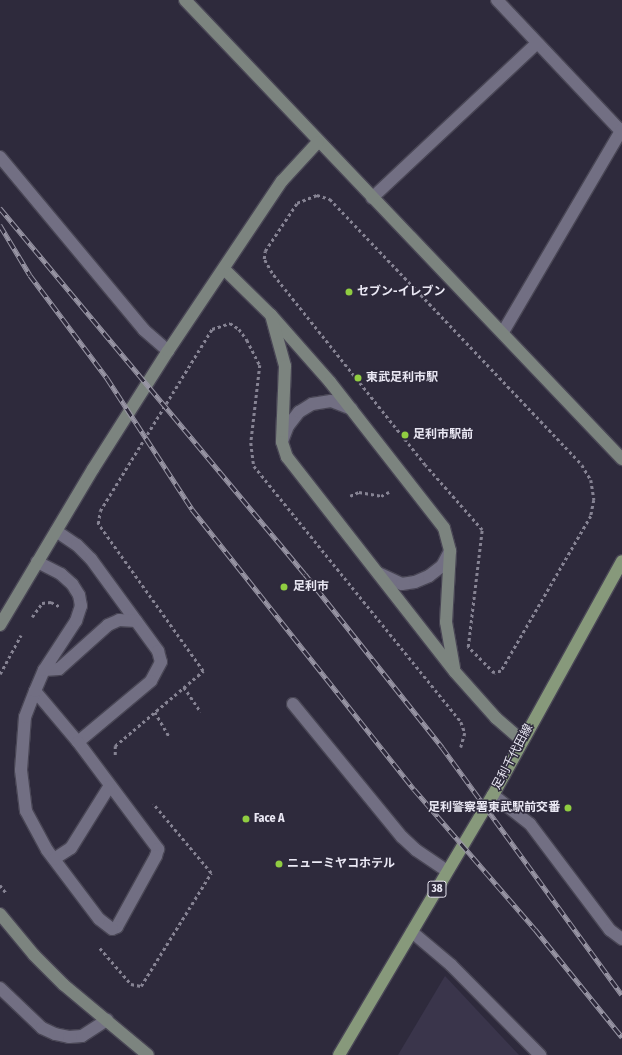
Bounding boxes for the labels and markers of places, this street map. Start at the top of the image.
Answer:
place label: セブン-イレブン [357,285,445,299]
marker: セブン-イレブン [344,287,354,297]
place label: 東武足利市駅 [366,371,438,385]
marker: 東武足利市駅 [353,373,363,383]
place label: 足利市駅前 [413,428,473,442]
marker: 足利市駅前 [400,430,410,440]
place label: 足利市 [293,580,329,594]
marker: 足利市 [278,581,290,593]
place label: 足利警察署東武駅前交番 [428,801,560,815]
marker: 足利警察署東武駅前交番 [563,803,573,813]
place label: Face A [254,812,285,826]
marker: Face A [241,814,251,824]
place label: ニューミヤコホテル [287,857,395,871]
marker: ニューミヤコホテル [274,859,284,869]

